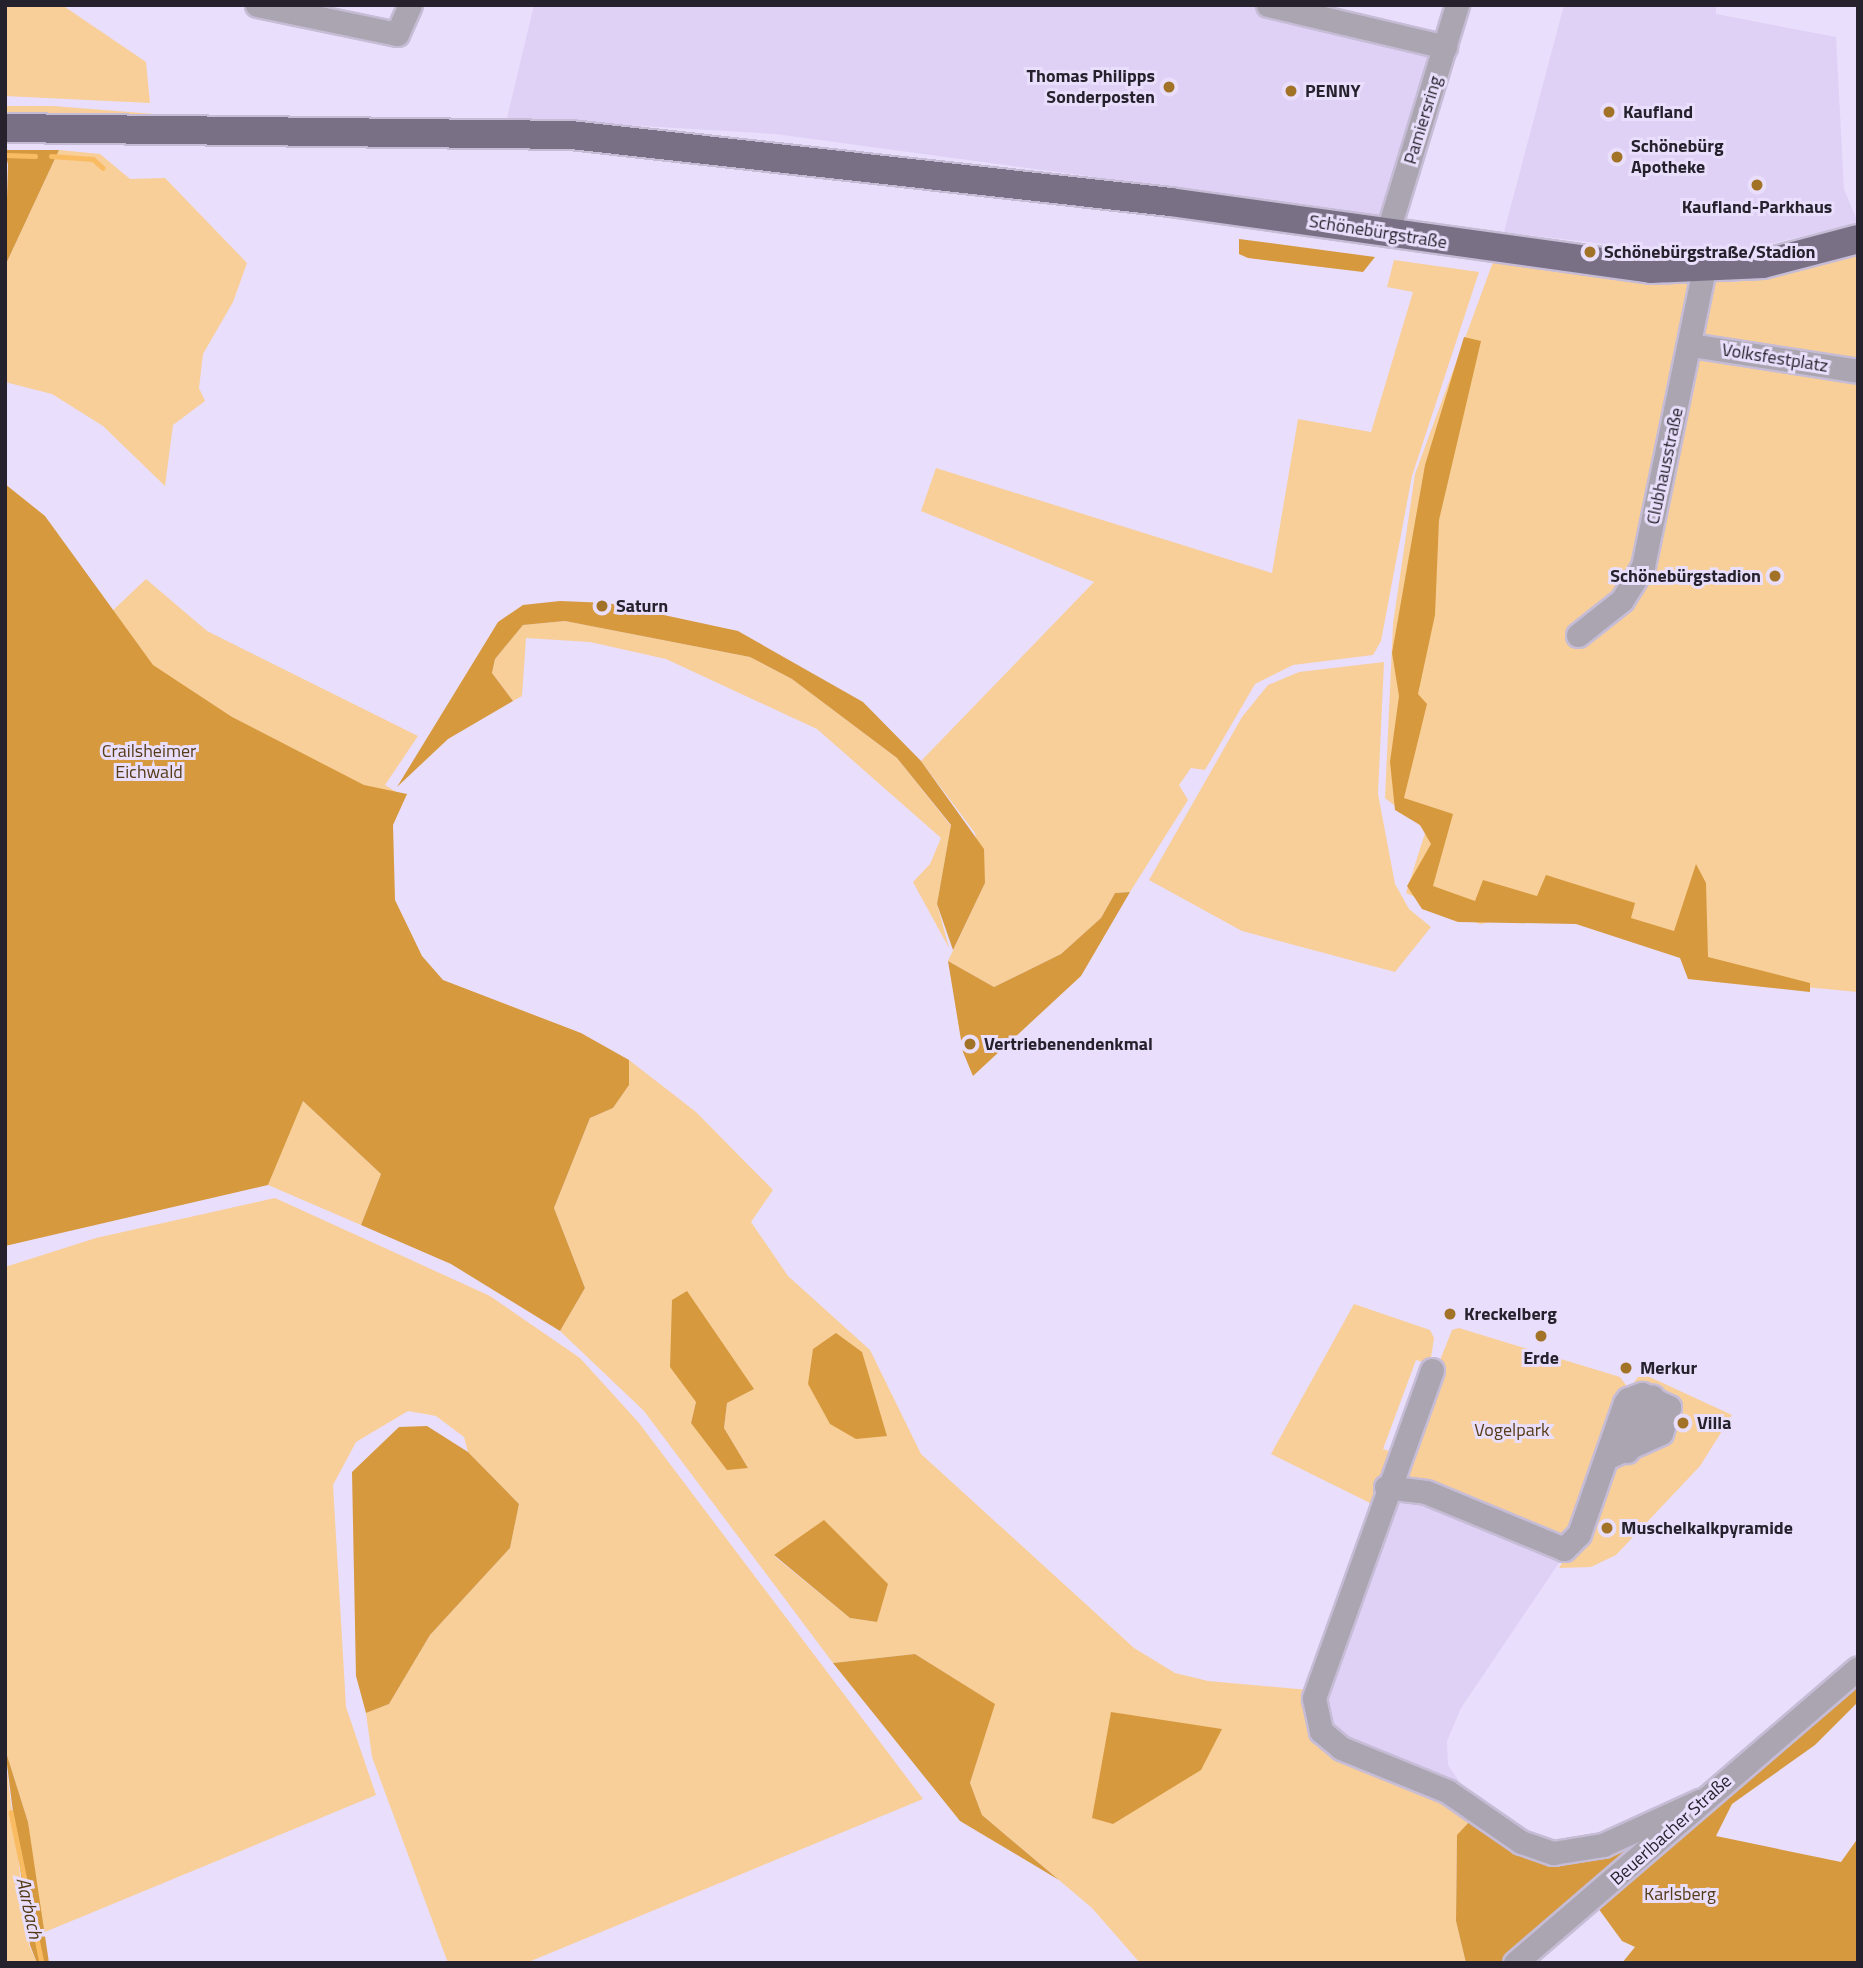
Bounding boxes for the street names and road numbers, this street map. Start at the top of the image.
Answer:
street label: Pamiersring [1399,73,1447,167]
street label: Schönebürgstraße [1308,210,1448,254]
street label: Volksfestplatz [1720,339,1830,377]
street label: Clubhausstraße [1642,406,1688,526]
street label: Beuerlbacher Straße [1606,1770,1736,1890]

